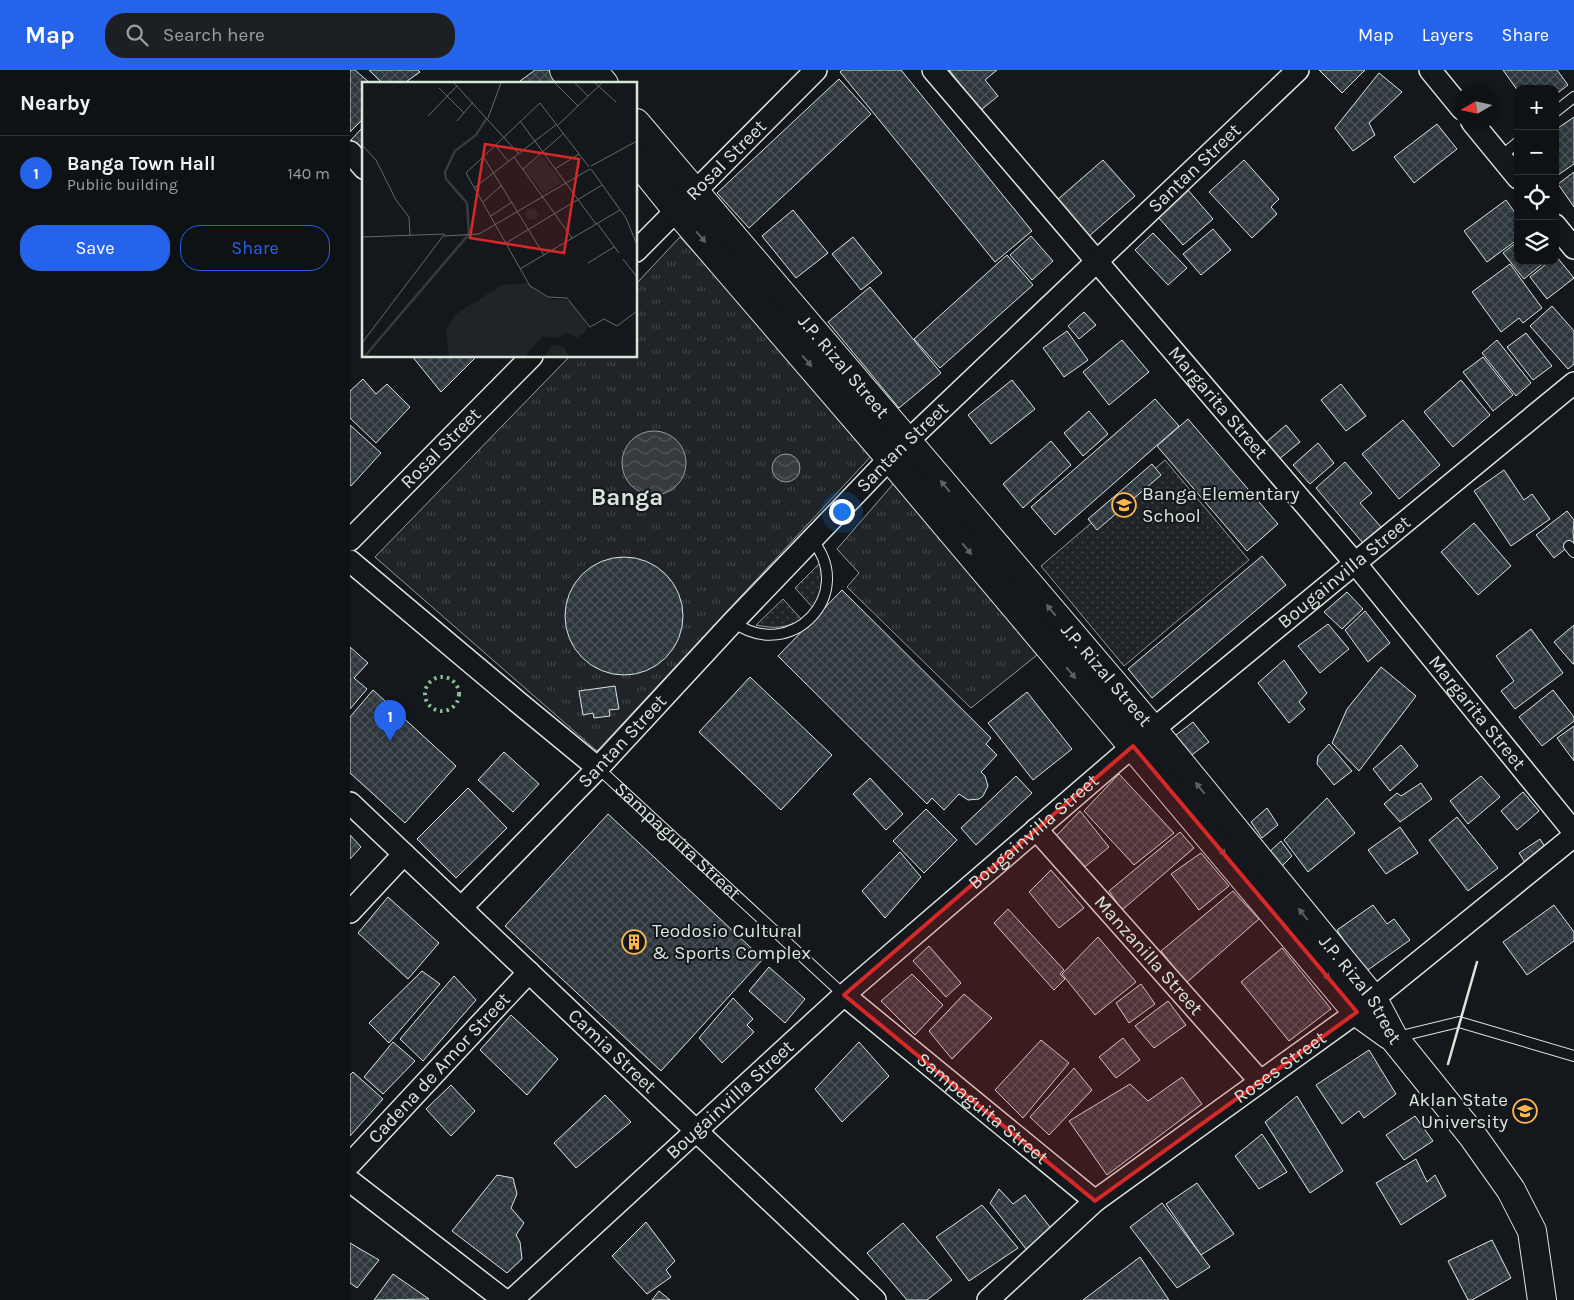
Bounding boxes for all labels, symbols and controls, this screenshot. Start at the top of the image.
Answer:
search box [105,13,455,58]
text: Map [25,21,75,49]
icon: search [123,21,151,49]
text: Search here [163,24,265,46]
text: Map [1358,24,1394,46]
text: Layers [1422,24,1474,46]
text: Share [1502,24,1549,46]
inset map [362,82,638,358]
north arrow [1454,85,1499,130]
map controls [1514,85,1559,265]
button: + [1514,85,1559,130]
text: Nearby [20,91,90,115]
street label: Rosal Street [682,115,771,205]
street label: Santan Street [1144,119,1245,217]
button: − [1514,130,1559,175]
text: Banga Town Hall [67,153,216,175]
text: 1 [33,164,39,183]
text: 140 m [288,164,330,183]
text: Public building [67,175,178,194]
button: locate [1514,175,1559,220]
button: layers [1514,220,1559,265]
button: Save [20,225,170,271]
button: Share [180,225,330,271]
one-way arrow [695,231,707,243]
street label: J.P. Rizal Street [793,311,893,423]
street label: Margarita Street [1164,342,1272,464]
one-way arrow [801,354,812,367]
street label: Santan Street [852,398,953,497]
street label: Rosal Street [396,403,485,493]
one-way arrow [940,480,951,493]
district label: Banga [591,483,663,511]
place label: Banga Elementary School [1142,483,1300,527]
school or university icon: Banga Elementary School [1111,492,1137,518]
your location [829,499,855,525]
street label: Bougainvilla Street [1274,511,1415,633]
one-way arrow [961,542,972,555]
one-way arrow [1045,604,1056,617]
street label: J.P. Rizal Street [1056,619,1156,731]
street label: Margarita Street [1424,651,1530,774]
one-way arrow [1066,666,1077,679]
street label: Santan Street [574,690,671,792]
pin: 1 [374,700,406,741]
street label: Bougainvilla Street [964,769,1103,894]
street label: Sampaguita Street [610,778,745,905]
one-way arrow [1195,782,1206,795]
one-way arrow [1215,843,1226,856]
street label: Manzanilla Street [1089,891,1207,1020]
one-way arrow [1298,907,1309,920]
place label: Teodosio Cultural & Sports Complex [652,920,811,964]
building icon: Teodosio Cultural & Sports Complex [621,929,647,955]
street label: J.P. Rizal Street [1314,931,1406,1049]
one-way arrow [1320,968,1331,981]
street label: Cadena de Amor Street [364,988,515,1148]
street label: Camia Street [564,1004,661,1098]
street label: Roses Street [1230,1027,1331,1108]
street label: Bougainvilla Street [662,1036,798,1164]
street label: Sampaguita Street [912,1048,1053,1169]
place label: Aklan State University [1409,1089,1508,1133]
school or university icon: Aklan State University [1512,1098,1538,1124]

